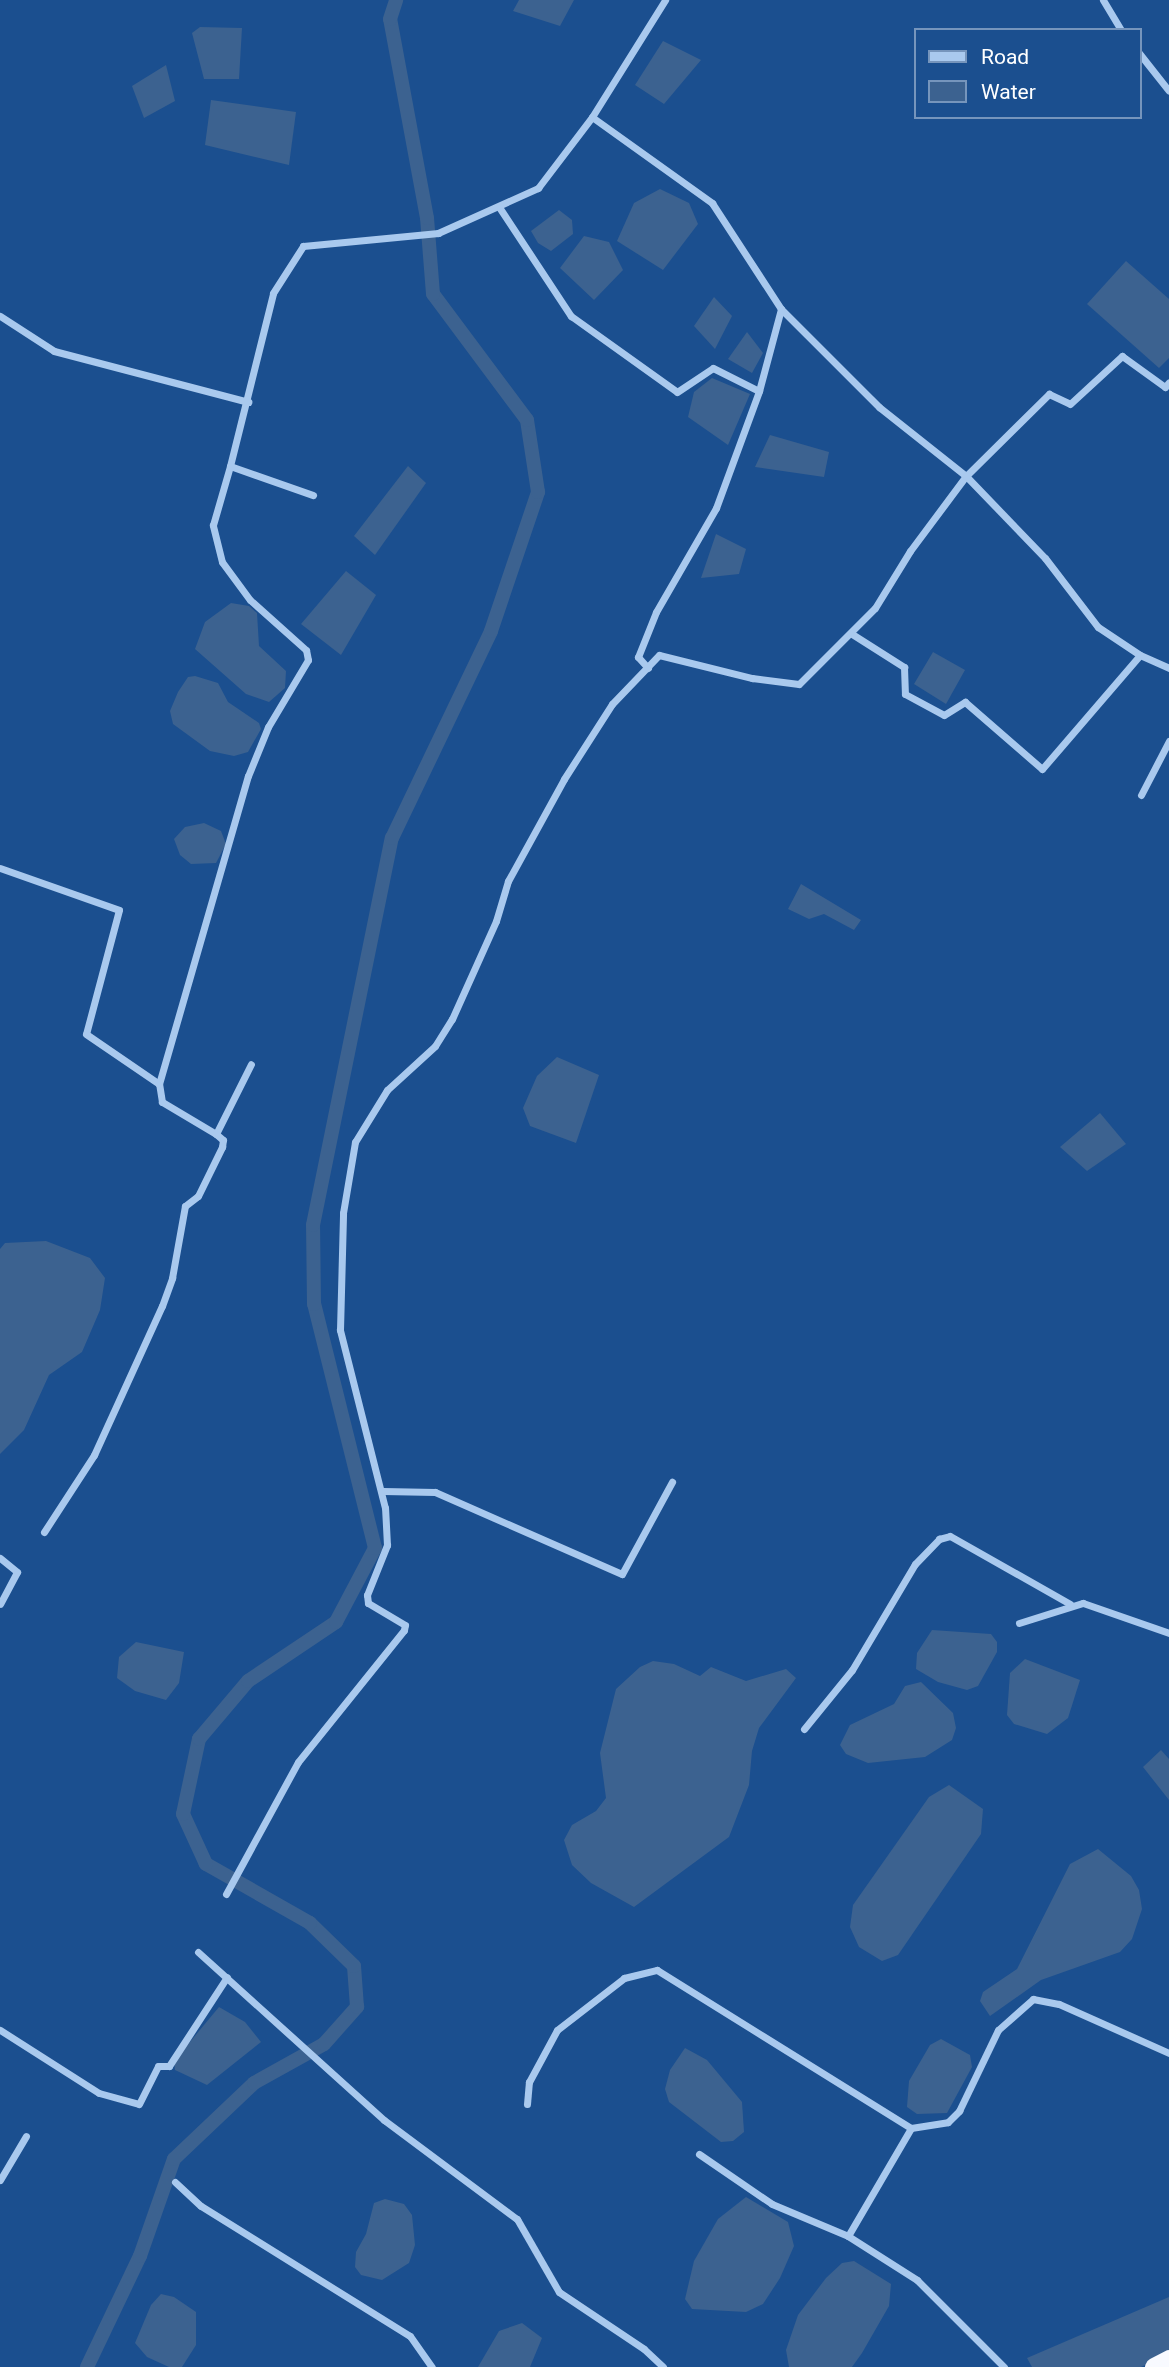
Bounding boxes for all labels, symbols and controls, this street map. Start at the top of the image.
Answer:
legend [914,28,1141,119]
text: Road [981,45,1029,69]
text: Water [981,80,1036,104]

